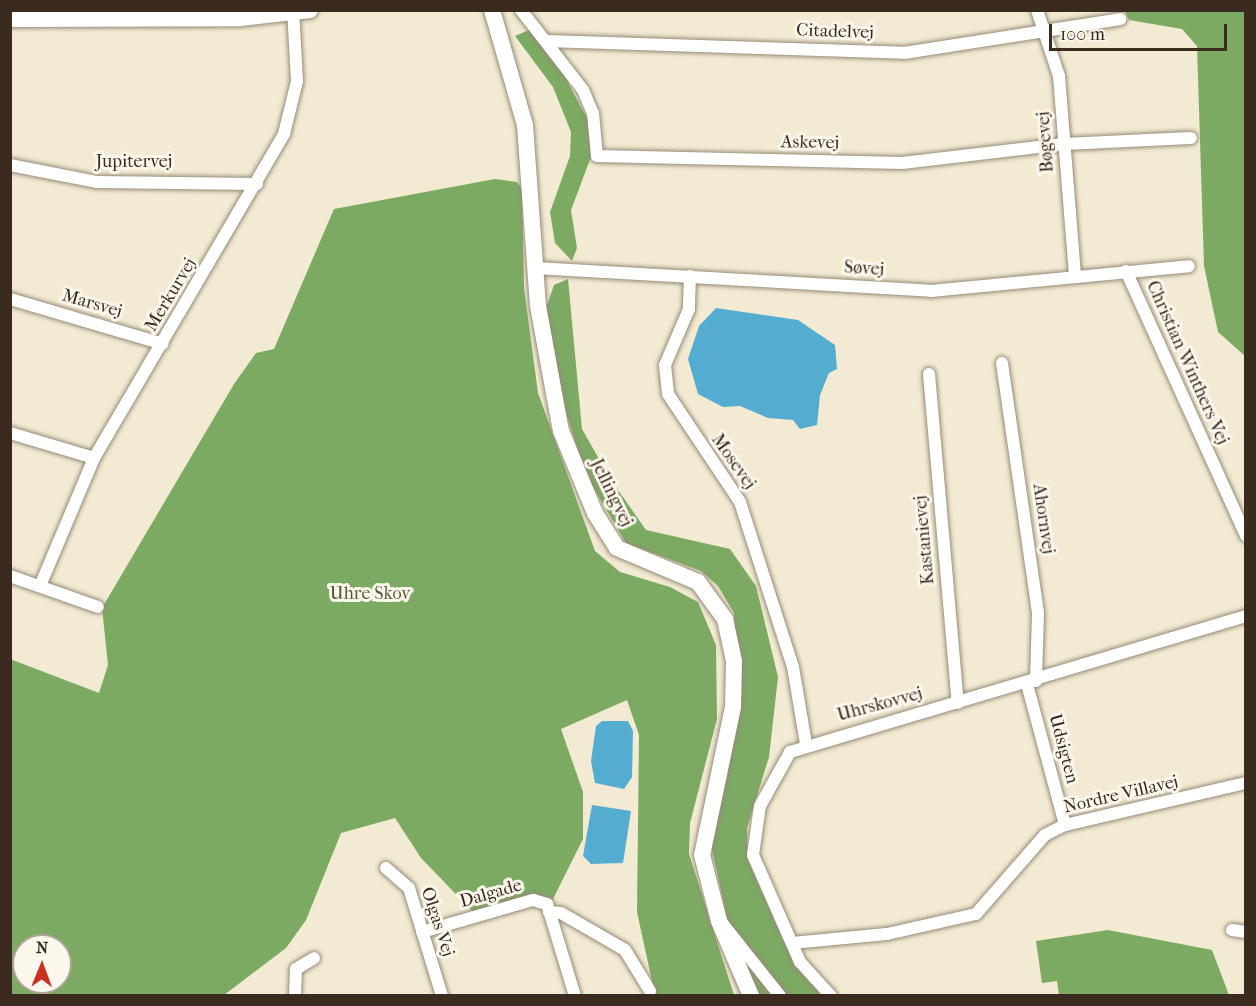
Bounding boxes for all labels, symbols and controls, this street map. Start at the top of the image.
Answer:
scale bar [1052,12,1230,50]
street label: Citadelvej [796,20,874,44]
text: 100 m [1060,24,1105,45]
street label: Bøgevej [1033,111,1059,173]
street label: Askevej [781,132,839,154]
street label: Jupitervej [96,151,172,173]
street label: Merkurvej [141,254,201,336]
street label: Søvej [843,257,885,281]
street label: Christian Winthers Vej [1141,278,1233,448]
street label: Marsvej [60,285,124,323]
street label: Mosevej [706,430,760,494]
street label: Jellingvej [585,456,637,530]
street label: Ahornvej [1027,483,1059,555]
street label: Kastanievej [910,494,940,586]
park label: Uhre Skov [330,583,410,605]
street label: Uhrskovvej [835,683,925,727]
street label: Udsigten [1043,712,1083,786]
street label: Nordre Villavej [1062,771,1180,819]
street label: Dalgade [457,875,525,913]
street label: Olgas Vej [416,885,458,959]
north arrow [12,934,72,994]
text: N [36,938,49,957]

